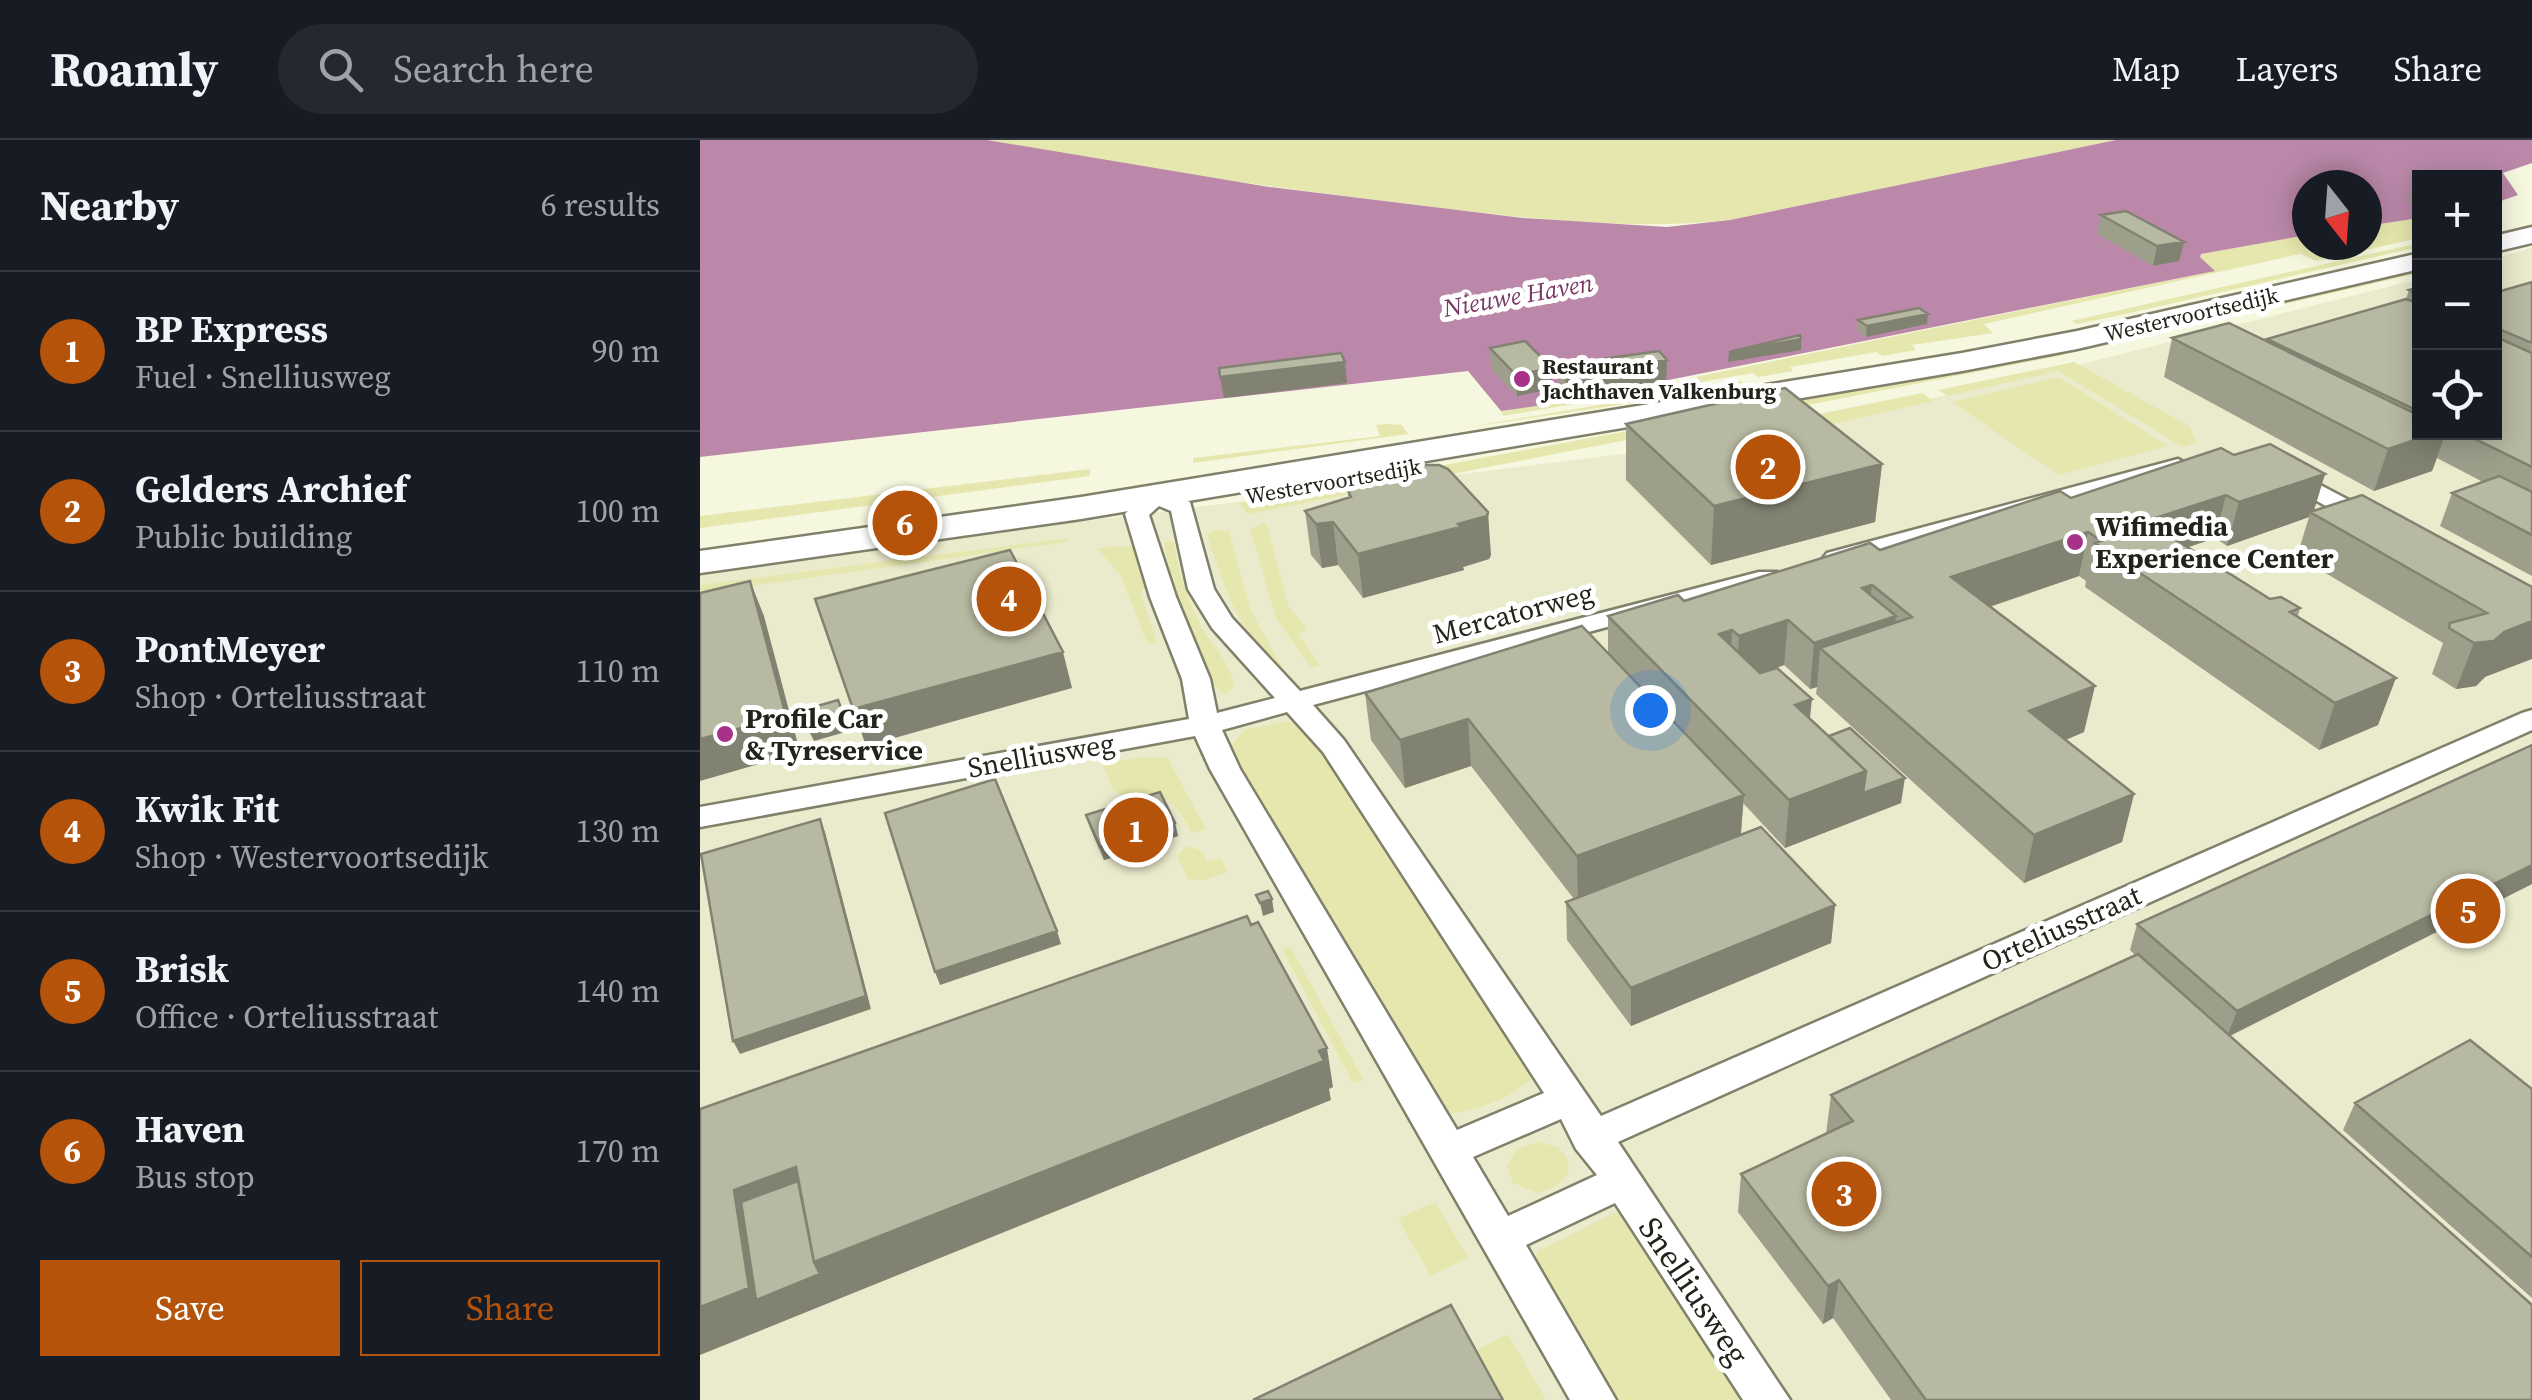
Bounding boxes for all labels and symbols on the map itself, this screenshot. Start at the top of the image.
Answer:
north arrow [2292,170,2382,260]
water label: Nieuwe Haven [1440,265,1595,325]
street label: Westervoortsedijk [2101,279,2282,349]
place label: Restaurant Jachthaven Valkenburg [1540,351,1776,406]
marker: Restaurant Jachthaven Valkenburg [1511,368,1533,390]
pin: 2 [1736,430,1800,504]
street label: Westervoortsedijk [1243,451,1424,511]
pin: 6 [872,486,938,560]
place label: Wifimedia Experience Center [2095,507,2334,577]
marker: Wifimedia Experience Center [2064,531,2086,553]
pin: 4 [976,562,1042,636]
street label: Mercatorweg [1429,573,1597,653]
your location [1625,685,1676,736]
place label: Profile Car & Tyreservice [745,699,923,769]
marker: Profile Car & Tyreservice [714,723,736,745]
street label: Snelliusweg [965,723,1117,787]
pin: 1 [1104,792,1168,868]
pin: 5 [2436,874,2500,948]
street label: Orteliusstraat [1975,876,2148,980]
pin: 3 [1812,1156,1876,1232]
street label: Snelliusweg [1628,1208,1760,1374]

